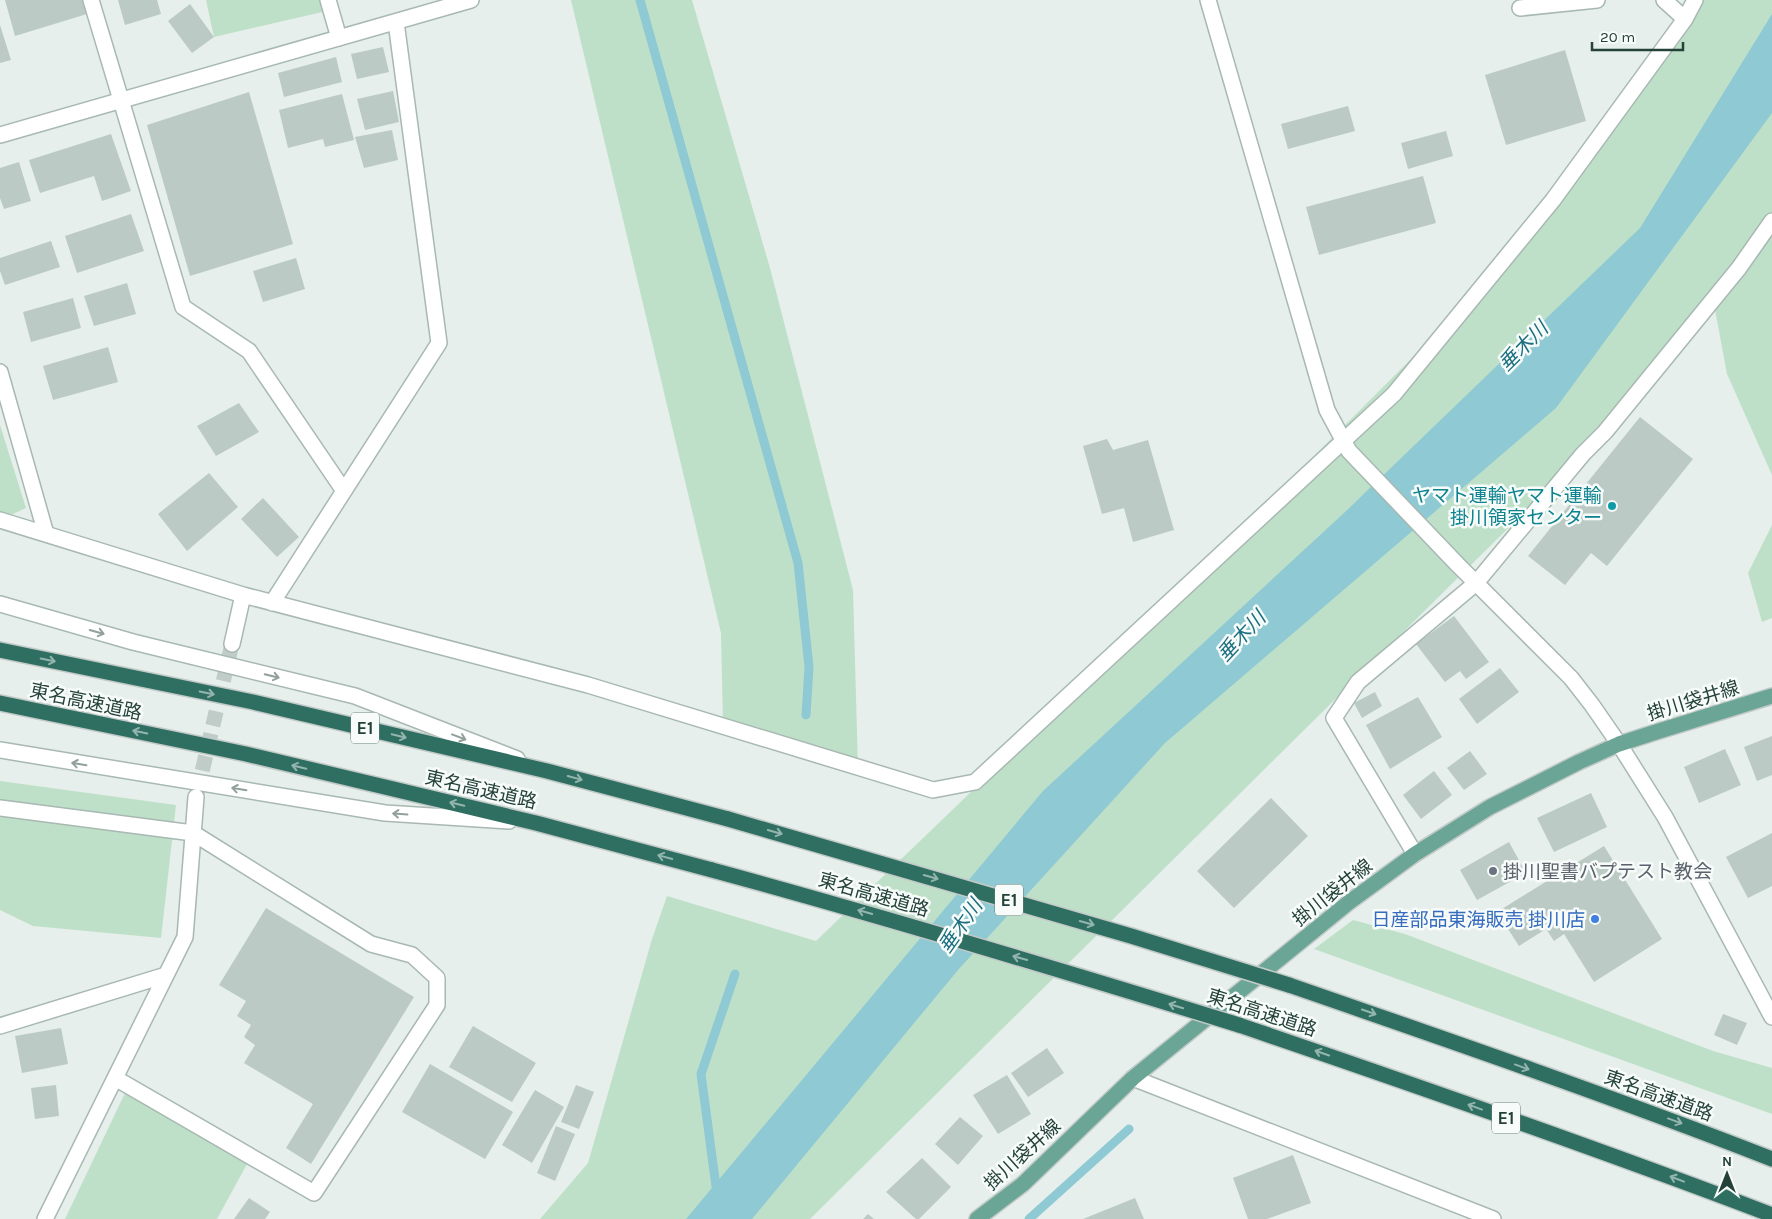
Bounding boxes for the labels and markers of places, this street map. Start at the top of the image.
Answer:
place label: ヤマト運輸ヤマト運輸 掛川領家センター [1412,485,1602,529]
marker: ヤマト運輸ヤマト運輸 掛川領家センター [1606,500,1618,512]
place label: 掛川聖書バプテスト教会 [1503,861,1712,883]
marker: 掛川聖書バプテスト教会 [1487,865,1499,877]
place label: 日産部品東海販売 掛川店 [1371,909,1585,931]
marker: 日産部品東海販売 掛川店 [1589,913,1601,925]

